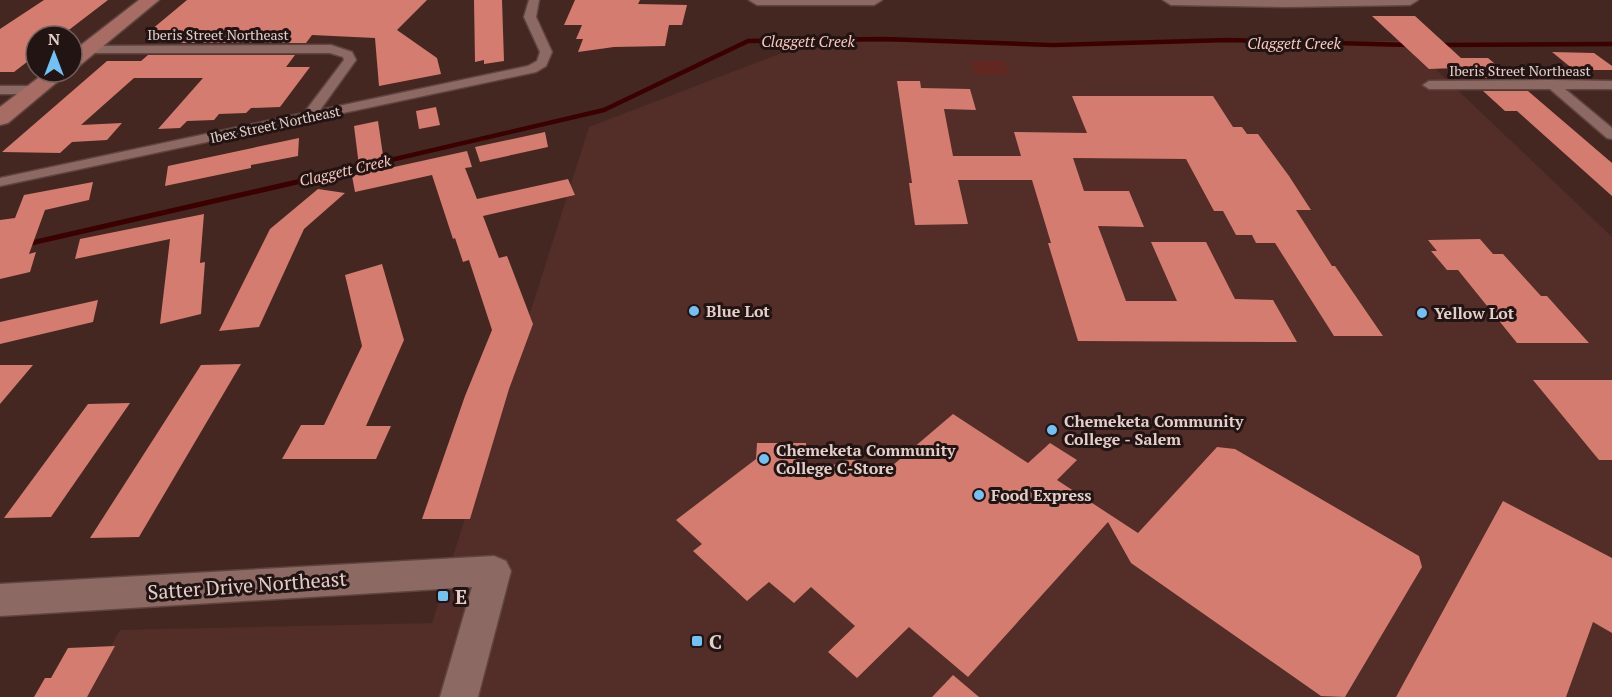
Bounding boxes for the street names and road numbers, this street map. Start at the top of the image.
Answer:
street label: Iberis Street Northeast [147,25,290,44]
street label: Iberis Street Northeast [1449,61,1592,80]
street label: Ibex Street Northeast [208,101,343,147]
street label: Satter Drive Northeast [147,565,348,605]

